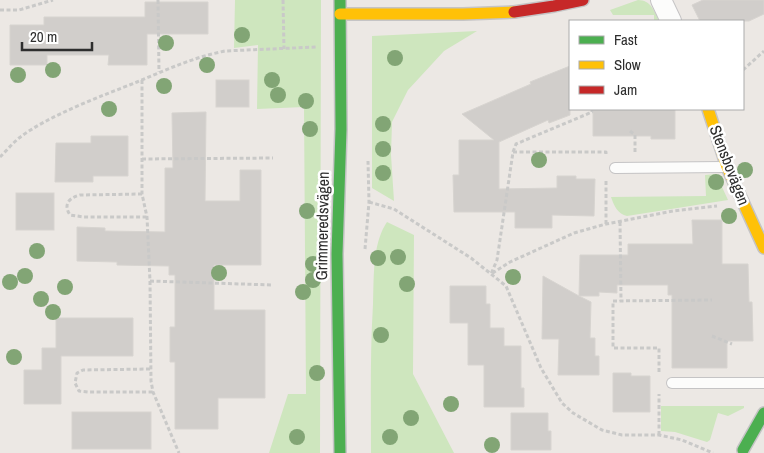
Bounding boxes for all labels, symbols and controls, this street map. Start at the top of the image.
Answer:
scale bar [22,20,92,52]
legend [569,20,744,110]
text: 20 m [30,26,57,47]
text: Fast [614,29,638,50]
text: Slow [614,54,641,75]
text: Jam [614,79,637,100]
street label: Stensbovägen [705,122,755,208]
street label: Grimmeredsvägen [310,171,334,281]

